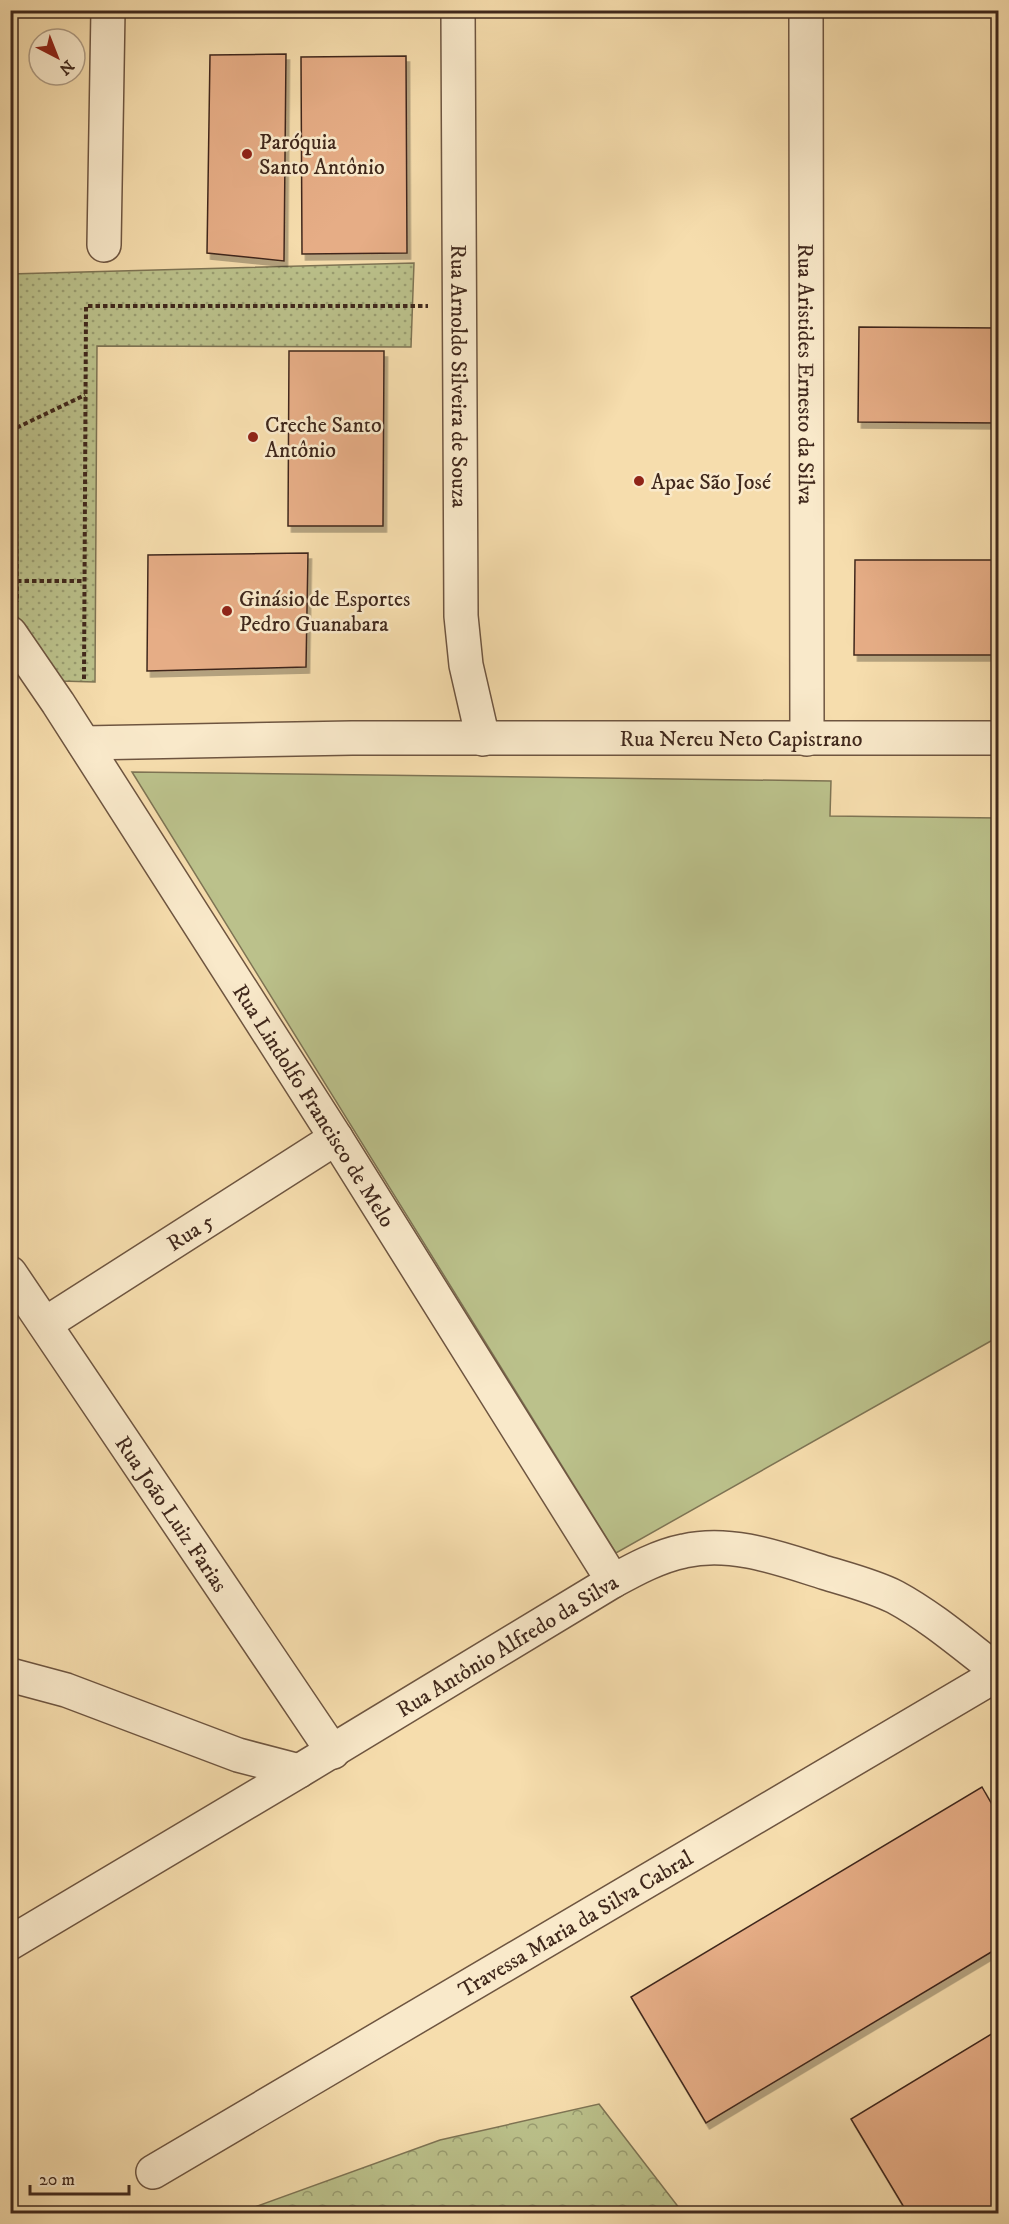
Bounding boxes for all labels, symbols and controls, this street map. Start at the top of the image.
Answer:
north arrow [27,27,87,87]
text: N [55,56,78,79]
place label: Paróquia Santo Antônio [259,129,385,181]
marker: Paróquia Santo Antônio [240,147,254,161]
street label: Rua Aristides Ernesto da Silva [791,243,819,505]
street label: Rua Arnoldo Silveira de Souza [444,244,472,508]
place label: Creche Santo Antônio [265,412,382,464]
marker: Creche Santo Antônio [246,430,260,444]
place label: Apae São José [651,469,771,496]
marker: Apae São José [632,474,646,488]
place label: Ginásio de Esportes Pedro Guanabara [239,586,410,638]
marker: Ginásio de Esportes Pedro Guanabara [220,604,234,618]
street label: Rua Nereu Neto Capistrano [620,726,862,753]
street label: Rua Lindolfo Francisco de Melo [226,979,400,1233]
street label: Rua 5 [162,1208,219,1258]
street label: Rua João Luiz Farias [109,1431,233,1597]
street label: Rua Antônio Alfredo da Silva [392,1569,624,1724]
street label: Travessa Maria da Silva Cabral [454,1845,698,2004]
scale bar [30,2158,129,2196]
text: 20 m [39,2169,75,2191]

